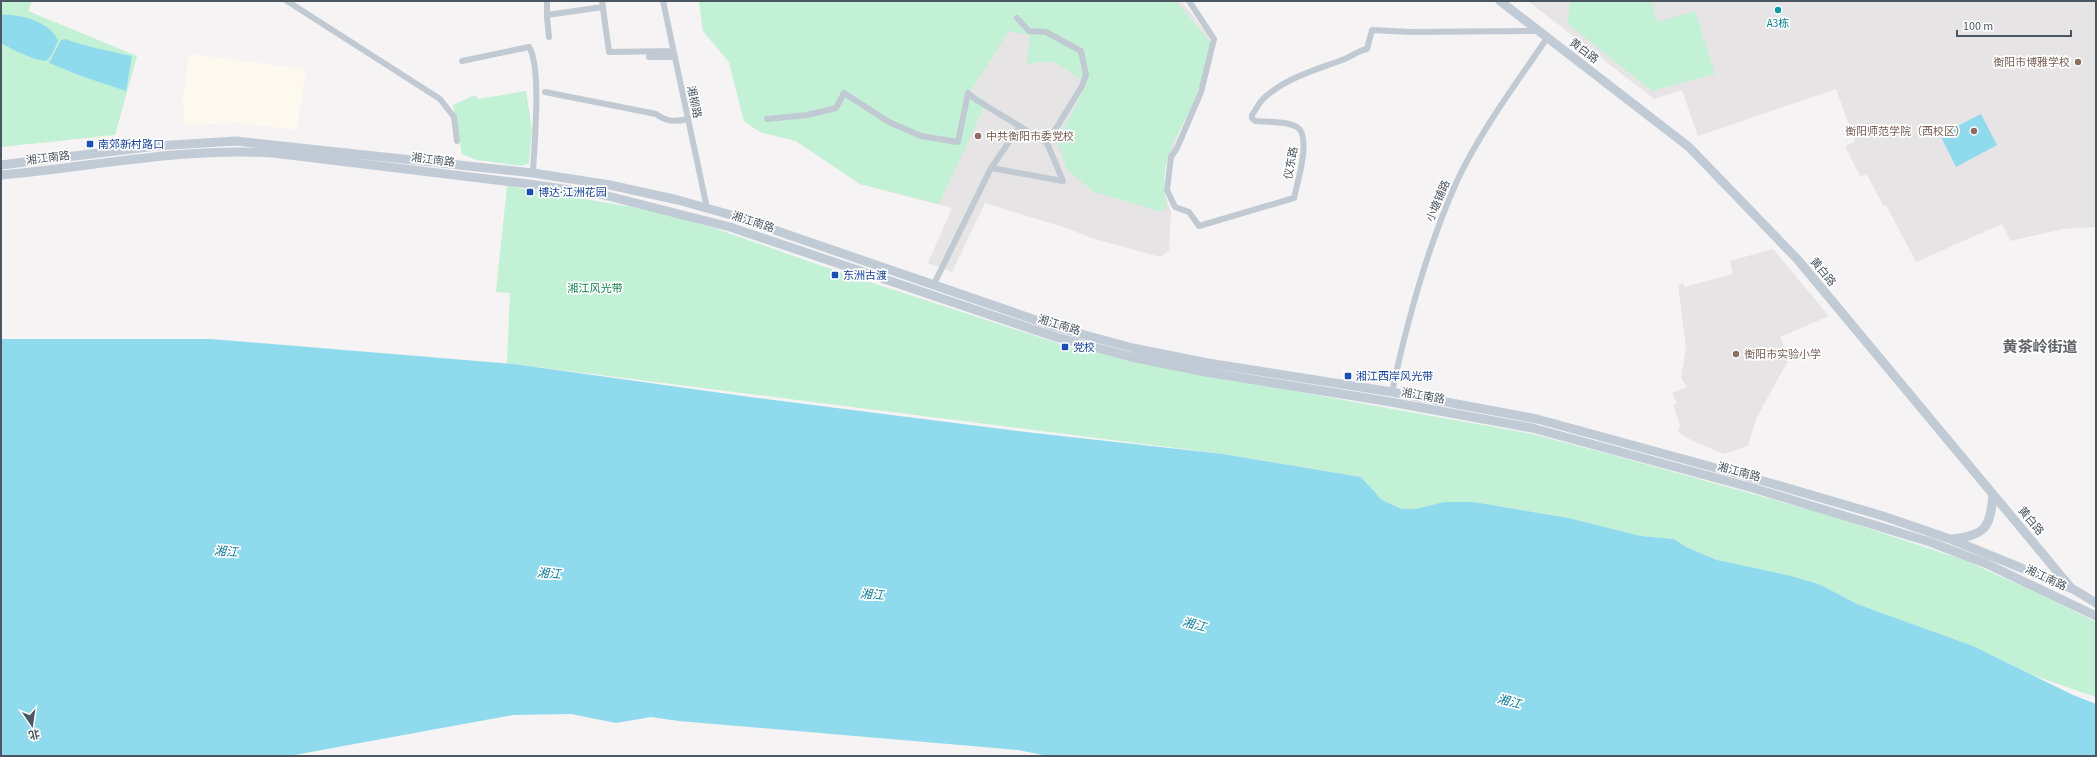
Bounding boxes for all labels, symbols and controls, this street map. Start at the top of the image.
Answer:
marker: A3栋 [1773,5,1783,15]
scale bar [1957,12,2071,38]
place label: A3栋 [1767,16,1789,31]
text: 100 m [1963,18,1993,35]
street label: 黄白路 [1566,35,1602,67]
place label: 衡阳市博雅学校 [1993,55,2070,70]
marker: 衡阳市博雅学校 [2073,57,2083,67]
street label: 湘柳路 [683,84,705,120]
place label: 衡阳师范学院（西校区） [1845,124,1966,139]
marker: 衡阳师范学院（西校区） [1969,126,1979,136]
place label: 中共衡阳市委党校 [986,129,1074,144]
marker: 中共衡阳市委党校 [973,131,983,141]
place label: 南郊新村路口 [98,137,164,152]
marker: 南郊新村路口 [85,139,95,149]
street label: 仪东路 [1281,145,1301,181]
street label: 湘江南路 [25,148,71,168]
street label: 湘江南路 [410,150,456,170]
street label: 小塘铺路 [1423,178,1453,224]
place label: 博达·江洲花园 [538,185,607,200]
marker: 博达·江洲花园 [525,187,535,197]
street label: 湘江南路 [730,208,776,236]
street label: 黄白路 [1807,255,1839,289]
place label: 东洲古渡 [843,268,887,283]
marker: 东洲古渡 [830,270,840,280]
park label: 湘江风光带 [568,281,623,296]
street label: 湘江南路 [1036,311,1082,339]
district label: 黄茶岭街道 [2002,337,2078,358]
place label: 党校 [1073,340,1095,355]
marker: 党校 [1060,342,1070,352]
place label: 衡阳市实验小学 [1744,347,1821,362]
marker: 衡阳市实验小学 [1731,349,1741,359]
place label: 湘江西岸风光带 [1356,369,1433,384]
marker: 湘江西岸风光带 [1343,371,1353,381]
street label: 湘江南路 [1400,385,1446,407]
street label: 湘江南路 [1716,459,1762,485]
street label: 黄白路 [2015,504,2047,538]
water label: 湘江 [213,543,241,561]
street label: 湘江南路 [2023,562,2069,594]
water label: 湘江 [536,565,564,583]
water label: 湘江 [859,586,887,604]
water label: 湘江 [1180,614,1210,637]
water label: 湘江 [1495,691,1525,714]
north arrow [12,705,52,745]
text: 北 [27,726,41,743]

